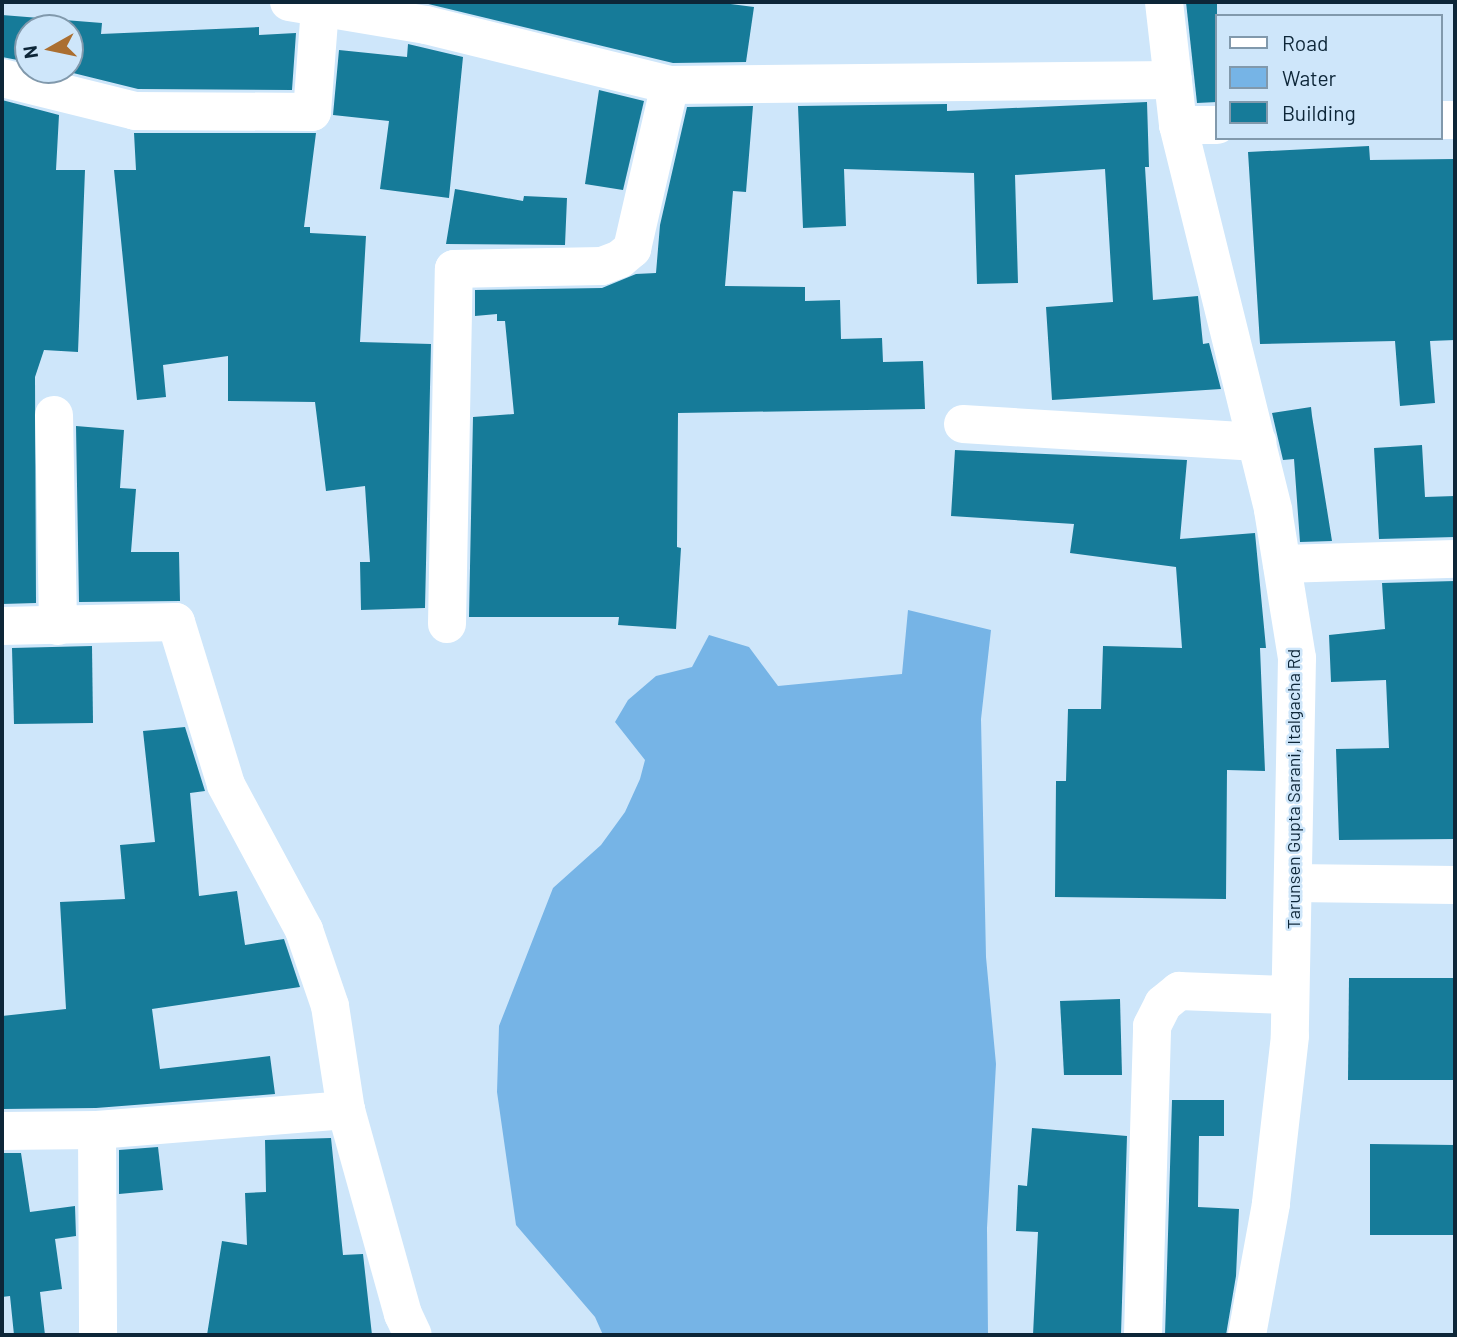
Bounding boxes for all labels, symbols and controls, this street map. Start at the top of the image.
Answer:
north arrow [14,14,84,84]
legend [1216,14,1443,140]
text: Road [1282,30,1328,55]
text: N [17,44,42,60]
text: Water [1282,65,1336,90]
text: Building [1282,100,1356,125]
street label: Tarunsen Gupta Sarani, Italgacha Rd [1282,649,1304,929]

